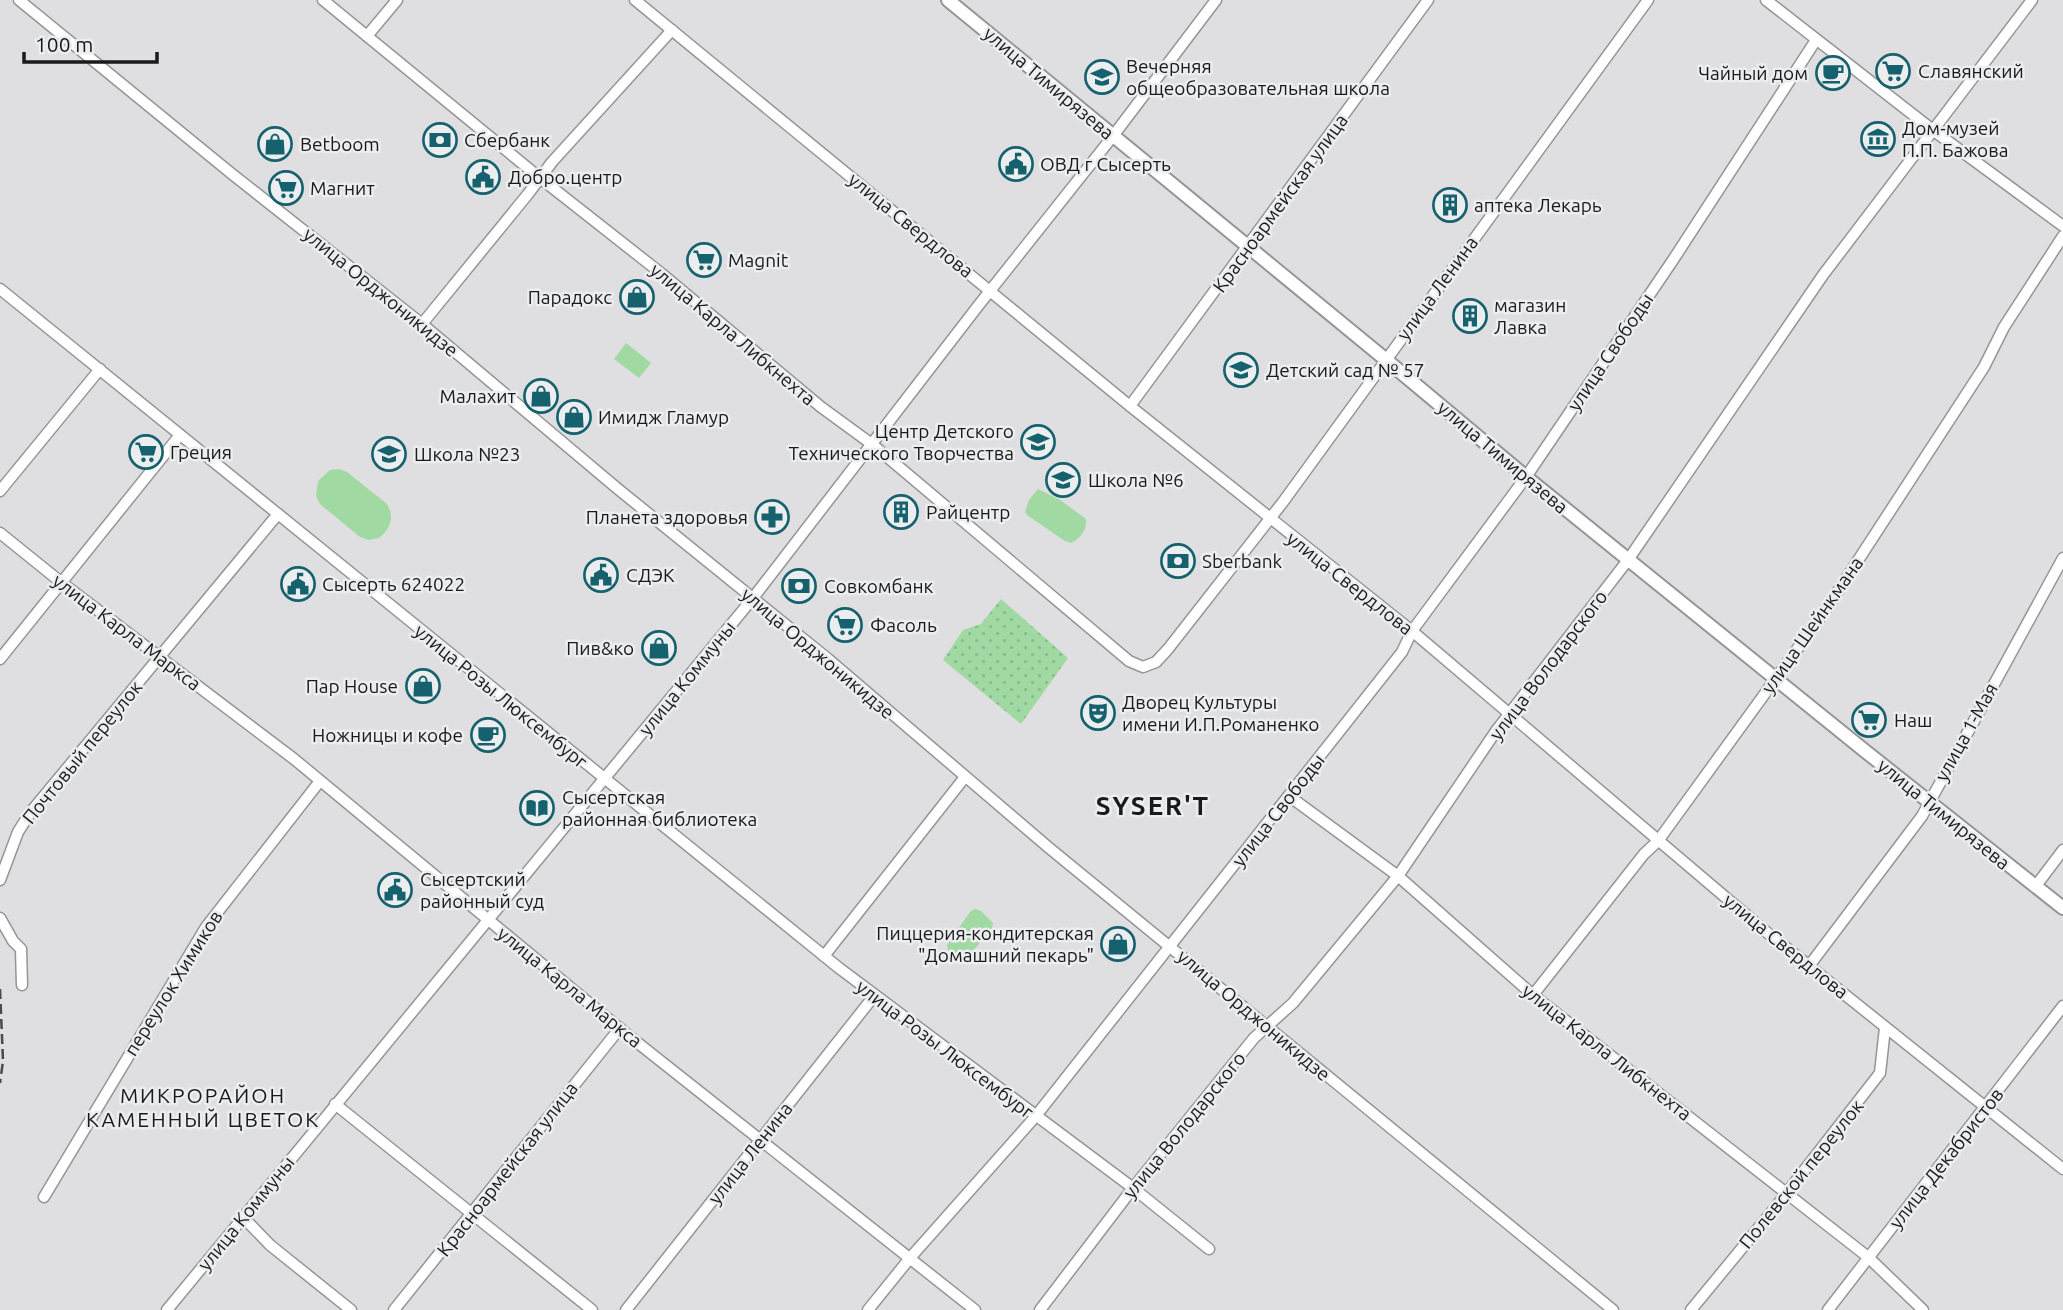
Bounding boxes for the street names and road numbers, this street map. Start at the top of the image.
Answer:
street label: улица Тимирязева [979,22,1119,144]
street label: Красноармейская улица [1208,110,1352,296]
street label: улица Свердлова [844,168,978,282]
street label: улица Орджоникидзе [299,223,463,361]
street label: улица Ленина [1392,232,1482,344]
street label: улица Карла Либкнехта [646,258,820,410]
street label: улица Свободы [1563,289,1657,415]
street label: улица Тимирязева [1433,396,1573,518]
street label: улица Свердлова [1283,527,1417,639]
street label: улица Шейнкмана [1757,552,1867,698]
street label: улица Карла Маркса [49,569,205,695]
street label: улица Орджоникидзе [737,583,899,723]
street label: улица Володарского [1484,586,1612,744]
street label: улица Коммуны [634,616,740,740]
street label: улица Розы Люксембург [410,620,592,773]
street label: Почтовый переулок [18,676,147,828]
street label: улица 1-Мая [1930,679,2002,785]
street label: улица Свободы [1227,749,1329,871]
street label: улица Тимирязева [1874,754,2014,874]
street label: улица Свердлова [1719,889,1853,1003]
street label: переулок Химиков [119,906,227,1060]
street label: улица Карла Маркса [493,922,647,1052]
street label: улица Орджоникидзе [1173,945,1335,1085]
street label: улица Розы Люксембург [852,975,1038,1123]
street label: улица Карла Либкнехта [1518,979,1696,1125]
street label: улица Володарского [1118,1047,1250,1203]
street label: Красноармейская улица [432,1078,582,1260]
street label: улица Декабристов [1884,1083,2008,1233]
street label: Полевской переулок [1734,1095,1868,1253]
street label: улица Ленина [703,1098,797,1208]
street label: улица Коммуны [193,1151,299,1275]

